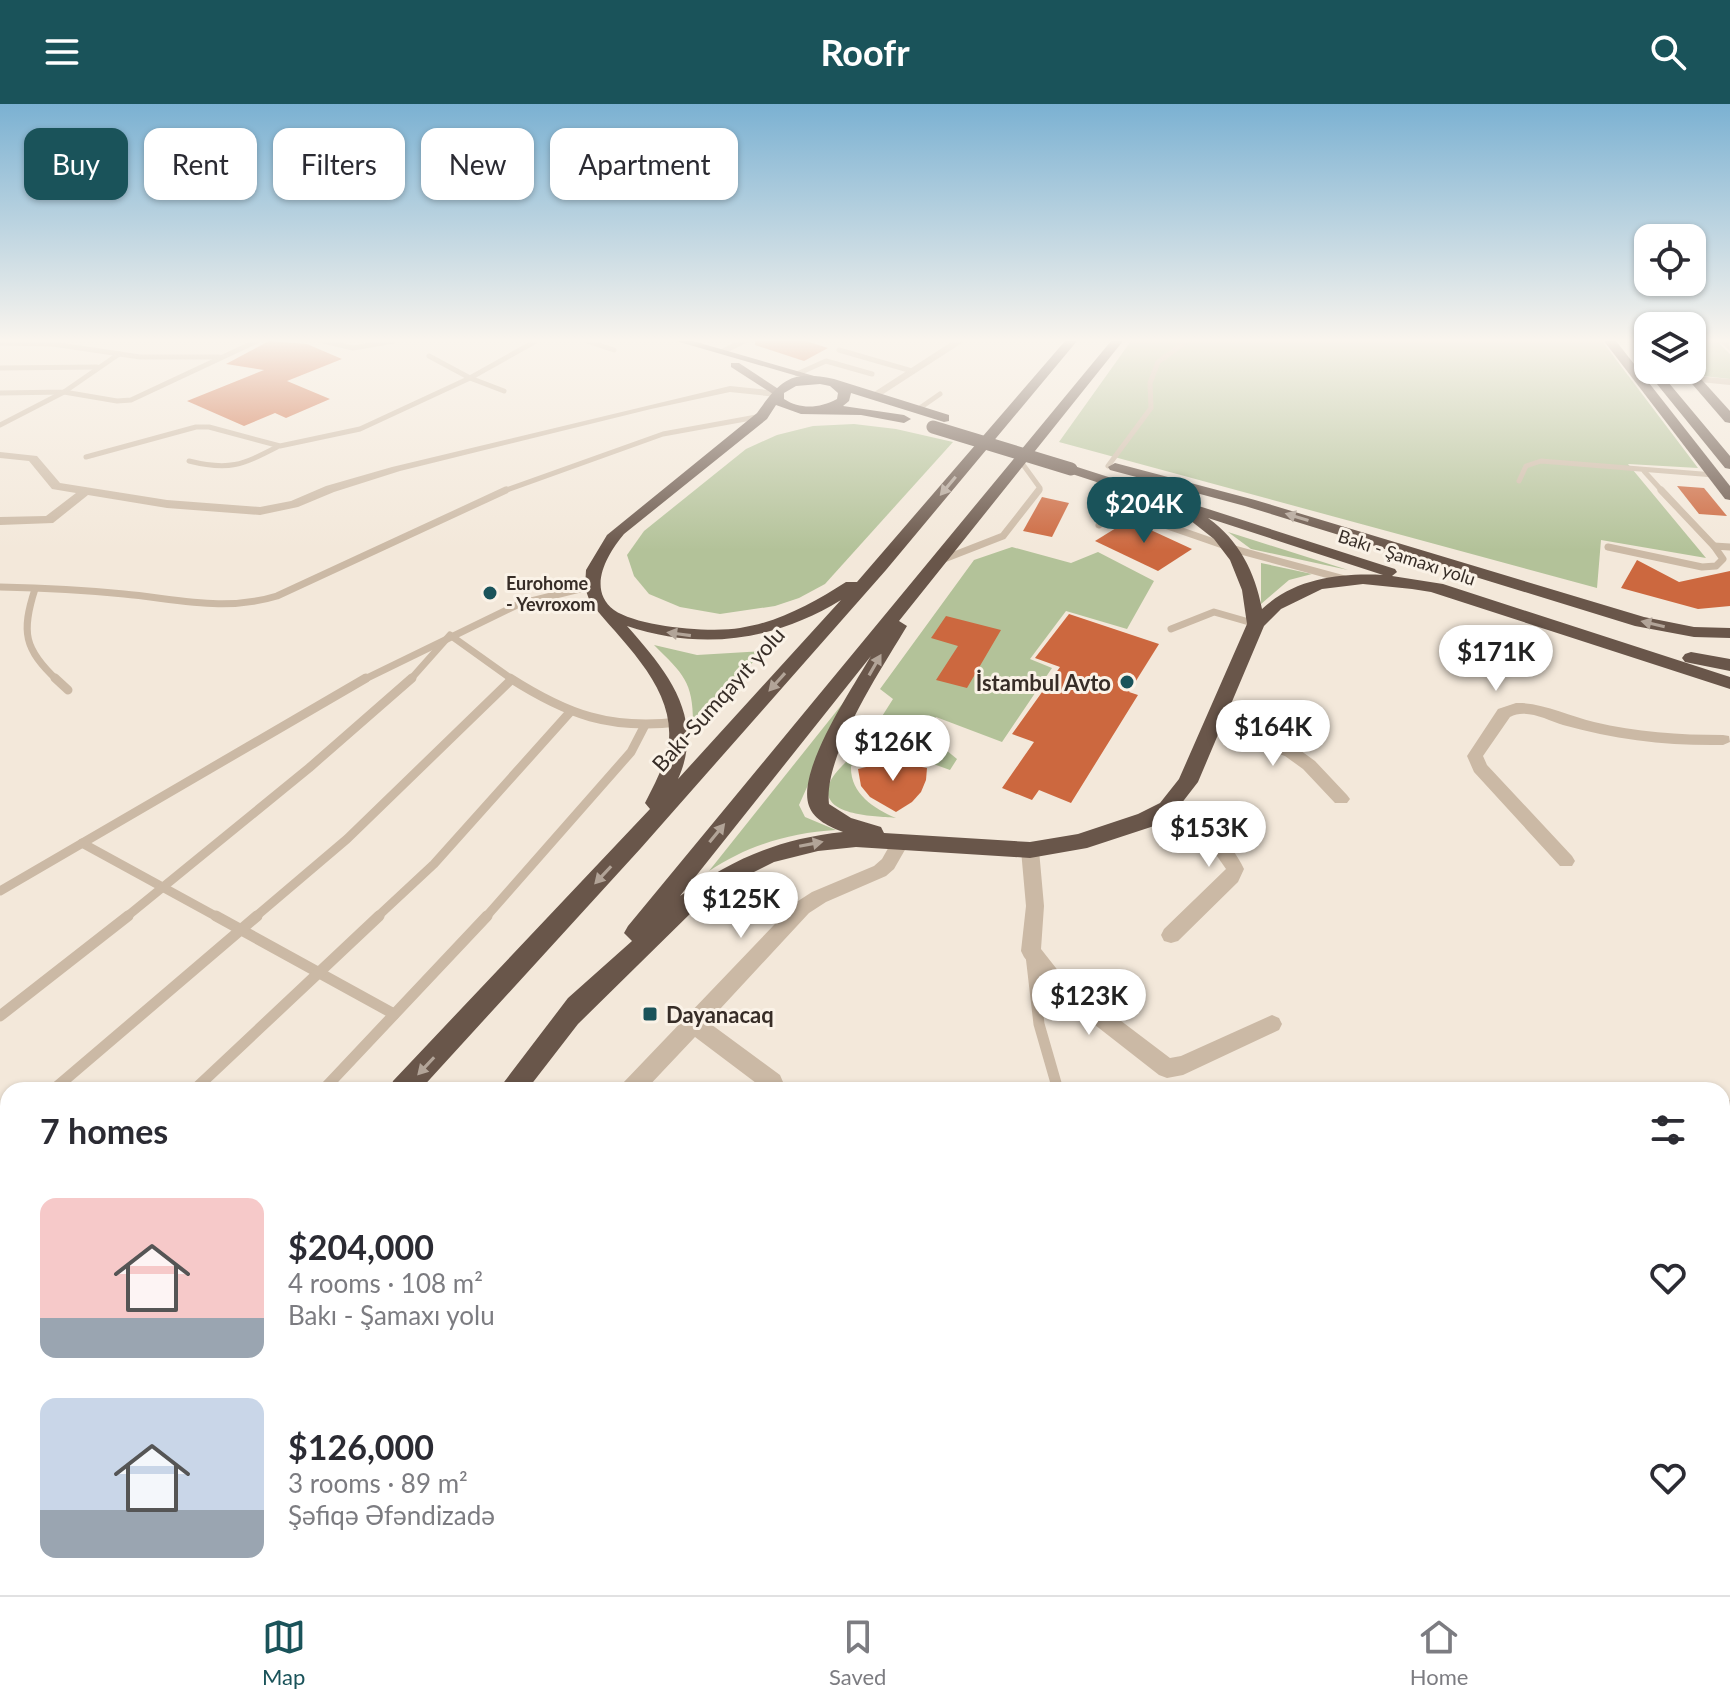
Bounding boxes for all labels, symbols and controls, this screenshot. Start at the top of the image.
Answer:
icon: menu [40,30,84,74]
text: Roofr [820,30,910,74]
icon: search [1646,30,1690,74]
chip: Buy [24,128,128,200]
chip: Rent [144,128,257,200]
chip: Filters [273,128,405,200]
chip: New [421,128,534,200]
chip: Apartment [550,128,738,200]
map controls [1634,224,1706,384]
button: locate [1634,224,1706,296]
button: layers [1634,312,1706,384]
one-way arrow [940,476,957,496]
pin: $204K [1088,477,1200,545]
text: $204K [1105,487,1183,519]
one-way arrow [1284,510,1308,523]
street label: Bakı - Şamaxı yolu [1336,524,1478,590]
place label: Eurohome - Yevroxom [506,572,596,615]
marker: Eurohome - Yevroxom [481,584,499,602]
one-way arrow [1640,617,1665,630]
street label: Bakı-Sumqayıt yolu [646,621,790,777]
pin: $171K [1440,625,1552,693]
one-way arrow [666,627,691,640]
text: $171K [1457,635,1535,667]
one-way arrow [868,654,882,676]
place label: İstambul Avto [976,669,1111,696]
one-way arrow [768,672,786,691]
marker: İstambul Avto [1118,673,1136,691]
pin: $164K [1217,700,1329,768]
text: $164K [1234,710,1312,742]
pin: $126K [837,715,949,783]
text: $126K [854,725,932,757]
pin: $153K [1153,801,1265,869]
text: $153K [1170,811,1248,843]
one-way arrow [709,823,725,843]
one-way arrow [799,838,824,850]
one-way arrow [594,865,612,884]
pin: $125K [685,872,797,940]
text: $125K [702,882,780,914]
pin: $123K [1033,969,1145,1037]
text: $123K [1050,979,1128,1011]
place label: Dayanacaq [666,1001,774,1028]
marker: Dayanacaq [641,1005,659,1023]
one-way arrow [417,1056,435,1075]
icon: filters [1646,1108,1690,1152]
text: 7 homes [40,1110,168,1151]
text: $204,000 [288,1226,434,1267]
icon: home [104,1230,200,1326]
icon: heart [1646,1256,1690,1300]
text: 4 rooms · 108 m² [288,1267,483,1299]
text: Bakı - Şamaxı yolu [288,1299,495,1331]
text: $126,000 [288,1426,434,1467]
icon: home [104,1430,200,1526]
icon: heart [1646,1456,1690,1500]
text: 3 rooms · 89 m² [288,1467,468,1499]
text: Şəfiqə Əfəndizadə [288,1499,495,1531]
tab: Map [262,1615,306,1690]
tab: Saved [829,1615,886,1690]
tab: Home [1410,1615,1468,1690]

